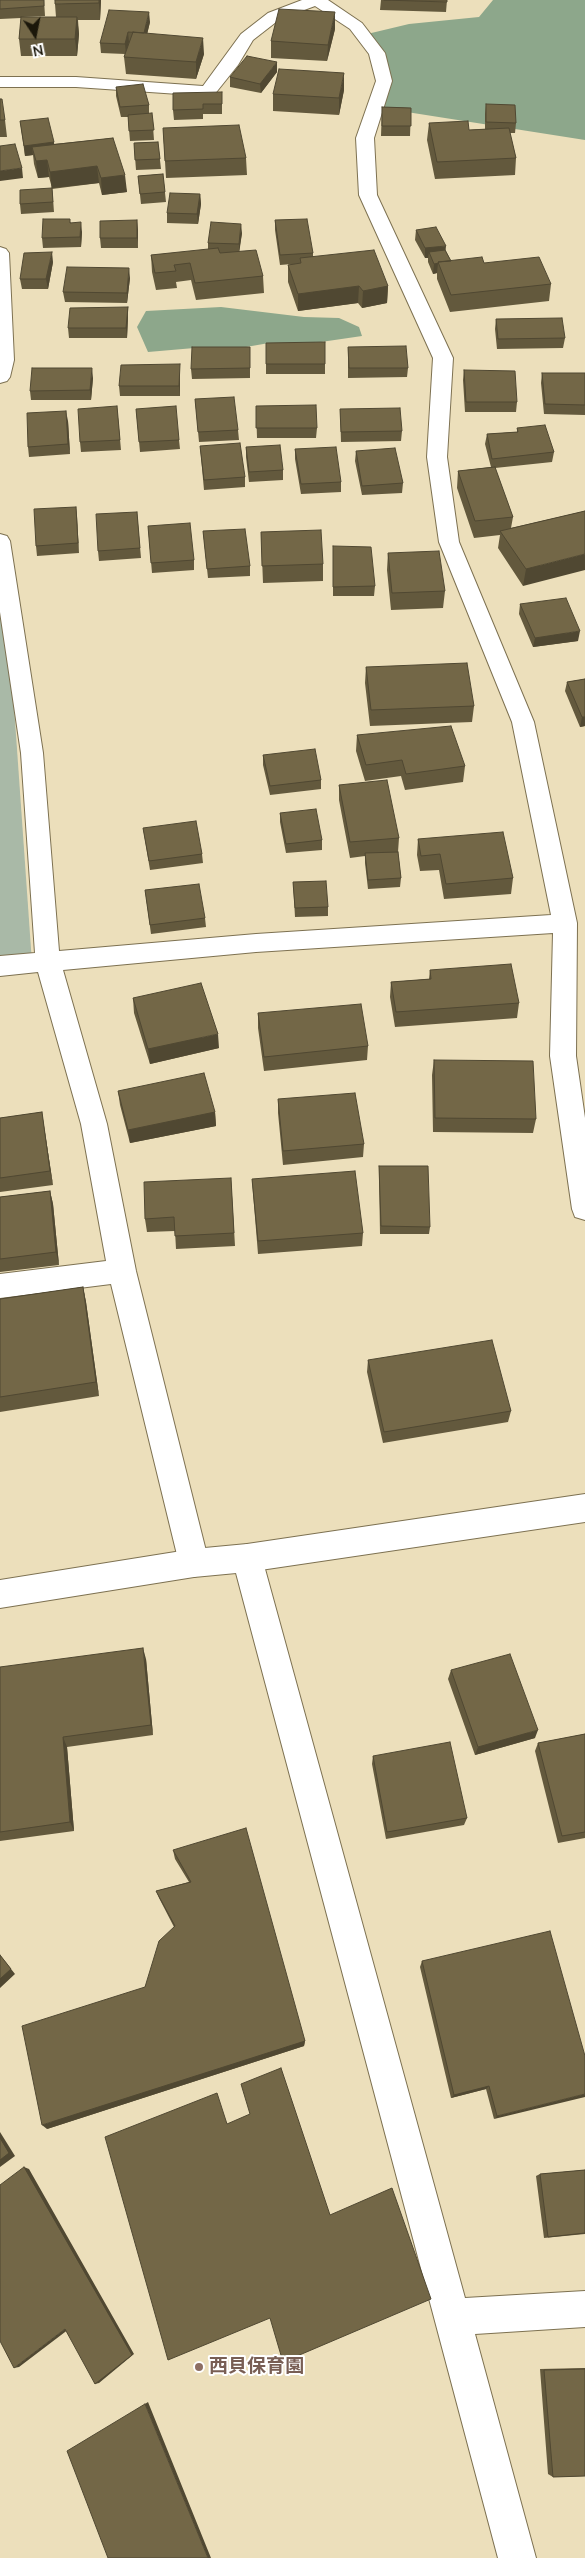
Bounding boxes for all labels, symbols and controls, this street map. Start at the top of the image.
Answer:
north arrow [10,10,60,60]
text: N [31,40,45,61]
place label: 西貝保育園 [209,2356,304,2378]
marker: 西貝保育園 [193,2361,205,2373]

